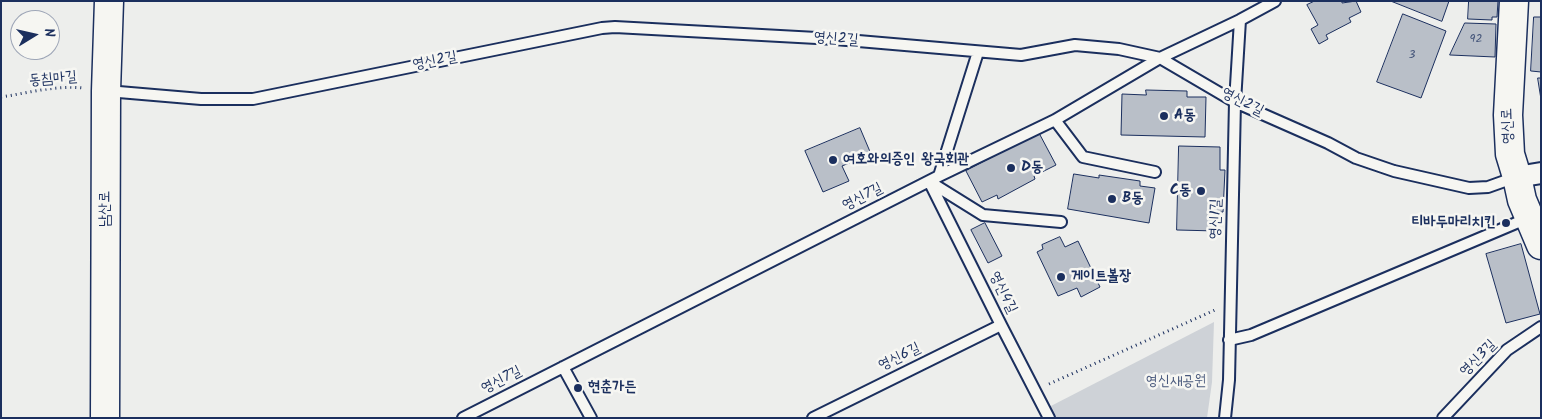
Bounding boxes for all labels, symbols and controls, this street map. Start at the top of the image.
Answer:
north arrow [10,10,60,60]
text: N [37,27,60,39]
street label: 영신2길 [813,29,859,51]
house number: 92 [1470,33,1482,47]
street label: 영신2길 [411,49,459,75]
house number: 3 [1409,49,1415,63]
street label: 동침마길 [28,69,78,91]
street label: 영신2길 [1218,85,1266,121]
place label: A동 [1174,107,1196,125]
street label: 영신로 [1499,108,1519,144]
marker: A동 [1158,110,1170,122]
place label: 여호와의증인 왕국회관 [843,151,969,169]
marker: 여호와의증인 왕국회관 [827,154,839,166]
place label: D동 [1021,159,1043,177]
marker: D동 [1005,162,1017,174]
street label: 영신7길 [840,180,886,216]
place label: C동 [1170,182,1191,200]
marker: C동 [1195,185,1207,197]
place label: B동 [1122,190,1143,208]
street label: 남산로 [97,191,115,227]
marker: B동 [1106,193,1118,205]
street label: 영신1길 [1207,198,1227,240]
place label: 티바두마리치킨 [1412,214,1496,232]
marker: 티바두마리치킨 [1500,217,1512,229]
place label: 게이트볼장 [1071,268,1131,286]
street label: 영신4길 [984,269,1020,317]
marker: 게이트볼장 [1055,271,1067,283]
street label: 영신3길 [1457,337,1501,381]
street label: 영신6길 [876,340,924,376]
street label: 영신7길 [479,363,525,399]
park label: 영신새공원 [1146,373,1206,391]
place label: 현춘가든 [588,379,636,397]
marker: 현춘가든 [572,382,584,394]

